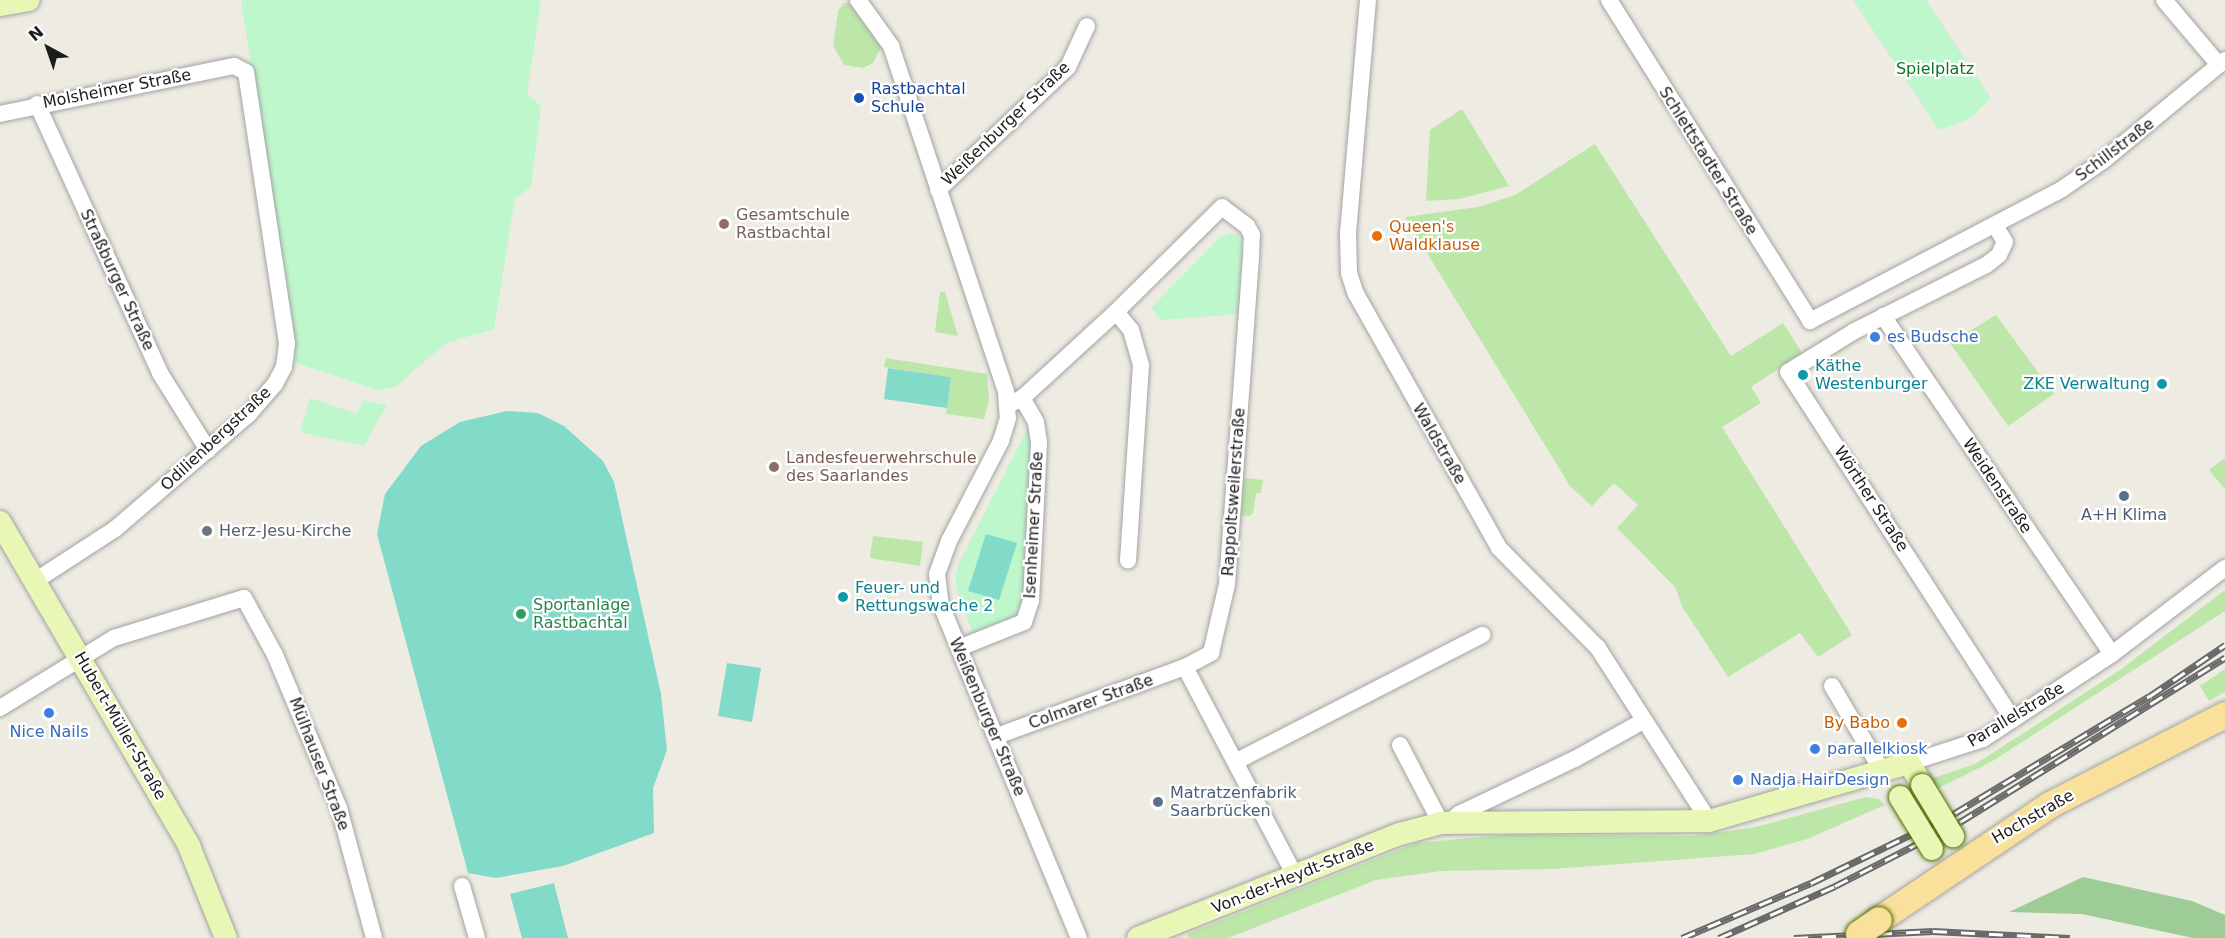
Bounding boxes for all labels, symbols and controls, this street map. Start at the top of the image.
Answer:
north arrow [18,18,78,78]
text: N [25,22,47,45]
street label: Weißenburger Straße [938,58,1074,190]
park label: Spielplatz [1896,59,1974,79]
street label: Molsheimer Straße [41,65,193,113]
place label: Rastbachtal Schule [871,79,966,117]
street label: Schlettstadter Straße [1655,83,1761,239]
marker: Rastbachtal Schule [852,91,866,105]
street label: Schillstraße [2072,114,2158,186]
place label: Gesamtschule Rastbachtal [736,205,850,243]
street label: Straßburger Straße [76,206,158,354]
marker: Gesamtschule Rastbachtal [717,217,731,231]
place label: Queen's Waldklause [1389,217,1480,255]
marker: Queen's Waldklause [1370,229,1384,243]
place label: es Budsche [1887,327,1979,347]
marker: es Budsche [1868,330,1882,344]
place label: Käthe Westenburger [1815,356,1927,394]
marker: Käthe Westenburger [1796,368,1810,382]
place label: ZKE Verwaltung [2023,374,2150,394]
marker: ZKE Verwaltung [2155,377,2169,391]
street label: Odilienbergstraße [157,383,275,495]
street label: Waldstraße [1408,400,1470,488]
street label: Rappoltsweilerstraße [1219,407,1249,577]
street label: Weidenstraße [1958,435,2036,537]
street label: Wörther Straße [1830,443,1912,555]
place label: Landesfeuerwehrschule des Saarlandes [786,448,977,486]
street label: Isenheimer Straße [1021,451,1047,599]
marker: Landesfeuerwehrschule des Saarlandes [767,460,781,474]
marker: A+H Klima [2117,489,2131,503]
place label: A+H Klima [2081,505,2167,525]
place label: Herz-Jesu-Kirche [219,521,351,541]
marker: Herz-Jesu-Kirche [200,524,214,538]
place label: Feuer- und Rettungswache 2 [855,578,994,616]
marker: Feuer- und Rettungswache 2 [836,590,850,604]
place label: Sportanlage Rastbachtal [533,595,630,633]
marker: Sportanlage Rastbachtal [514,607,528,621]
street label: Weißenburger Straße [945,635,1029,799]
street label: Hubert-Müller-Straße [70,649,170,803]
street label: Colmarer Straße [1026,671,1156,733]
street label: Parallelstraße [1964,679,2068,751]
street label: Mülhauser Straße [285,695,353,833]
marker: Nice Nails [42,706,56,720]
place label: By Babo [1824,713,1890,733]
marker: By Babo [1895,716,1909,730]
place label: Nice Nails [9,722,89,742]
place label: parallelkiosk [1827,739,1928,759]
marker: parallelkiosk [1808,742,1822,756]
place label: Nadja HairDesign [1750,770,1889,790]
marker: Nadja HairDesign [1731,773,1745,787]
place label: Matratzenfabrik Saarbrücken [1170,783,1297,821]
street label: Hochstraße [1989,786,2077,848]
marker: Matratzenfabrik Saarbrücken [1151,795,1165,809]
street label: Von-der-Heydt-Straße [1209,836,1377,918]

